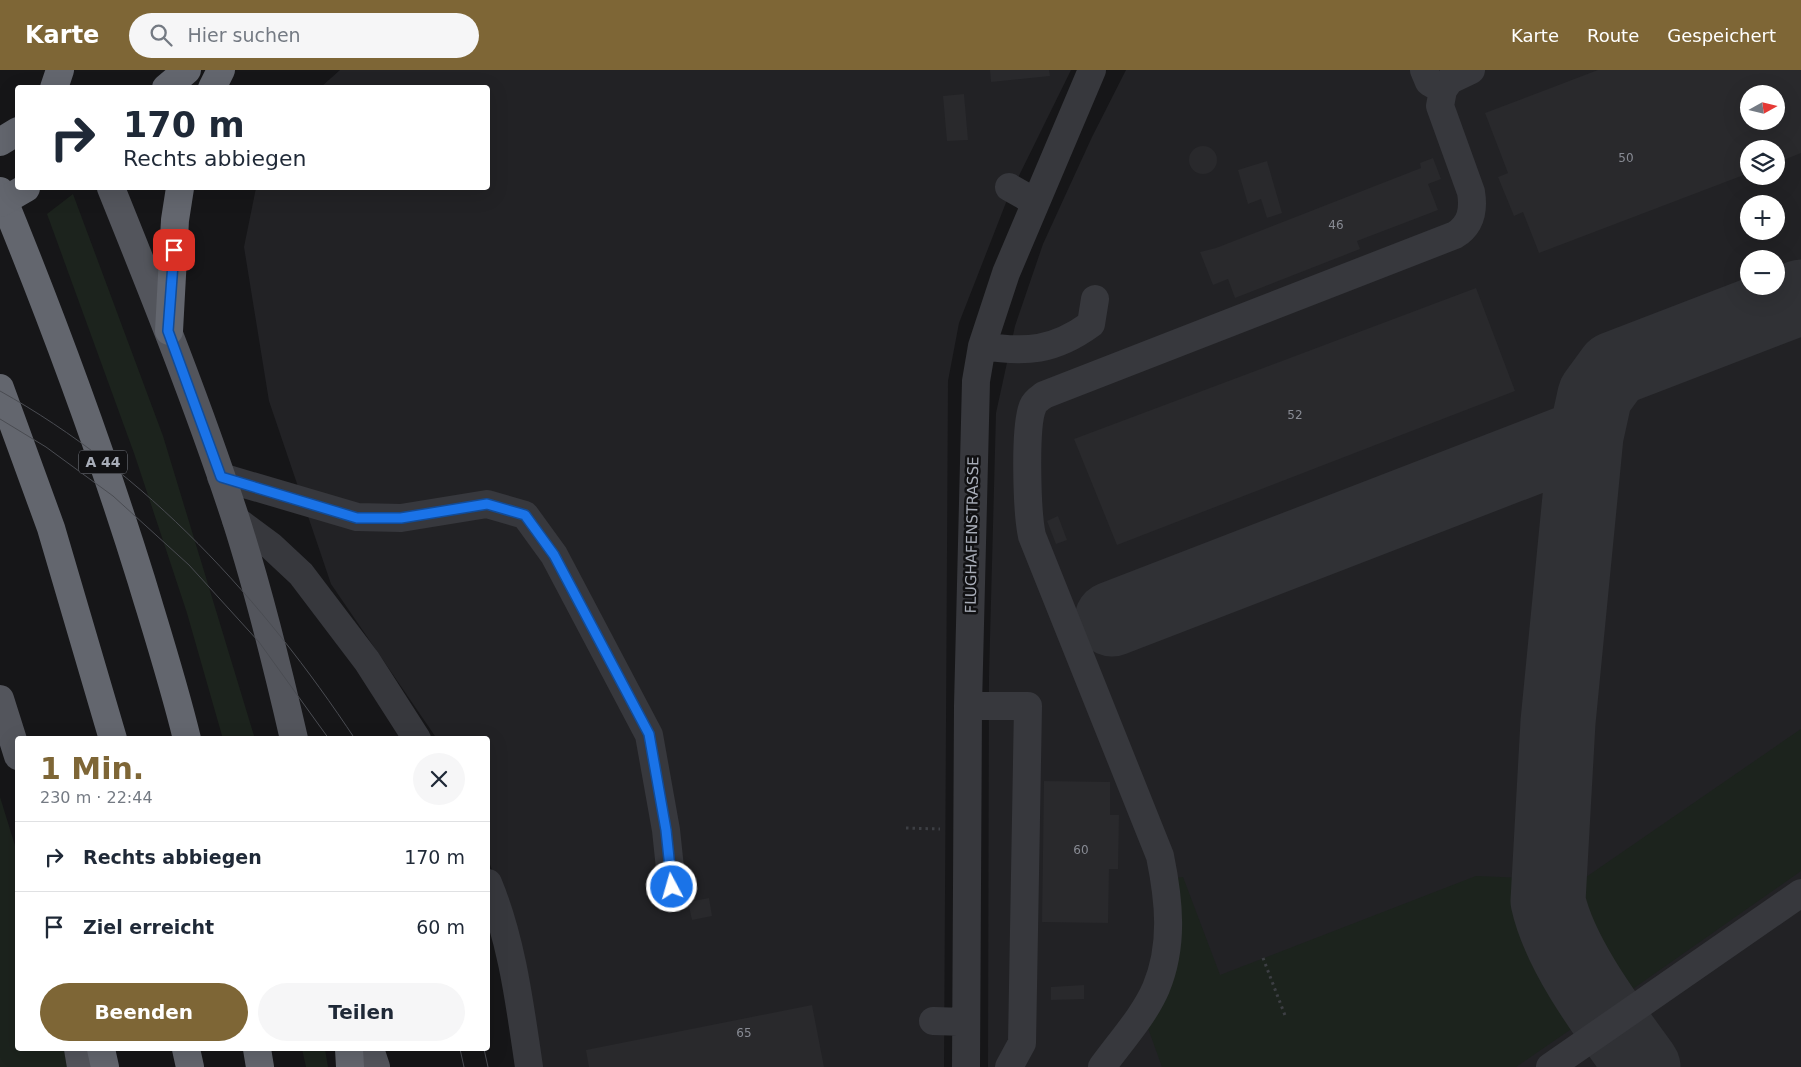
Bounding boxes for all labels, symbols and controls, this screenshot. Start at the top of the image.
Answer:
search box [129,13,479,58]
text: Karte [25,21,99,49]
icon: search [147,21,175,49]
text: Hier suchen [187,24,301,46]
text: Karte [1511,25,1559,46]
text: Route [1587,25,1639,46]
text: Gespeichert [1667,25,1776,46]
north arrow [1740,85,1785,130]
map controls [1740,85,1785,295]
icon: right [40,105,105,170]
text: 170 m [123,105,245,145]
button: layers [1740,140,1785,185]
text: Rechts abbiegen [123,146,306,171]
house number: 50 [1618,151,1634,165]
button: + [1740,195,1785,240]
house number: 46 [1328,218,1344,232]
pin [153,229,195,271]
icon: arrive [160,236,188,264]
button: − [1740,250,1785,295]
house number: 52 [1287,408,1303,422]
road number: A 44 [79,451,127,474]
street label: FLUGHAFENSTRASSE [962,456,982,614]
text: 1 Min. [40,751,144,786]
button: close [413,753,465,805]
text: 230 m · 22:44 [40,788,153,807]
icon: right [40,843,68,871]
house number: 60 [1073,843,1089,857]
text: Rechts abbiegen [83,846,262,868]
text: 170 m [404,846,465,868]
position arrow [645,860,697,912]
icon: arrive [40,913,68,941]
text: Ziel erreicht [83,916,214,938]
text: 60 m [416,916,465,938]
button: Beenden [40,983,248,1041]
button: Teilen [258,983,465,1041]
house number: 65 [736,1026,752,1040]

